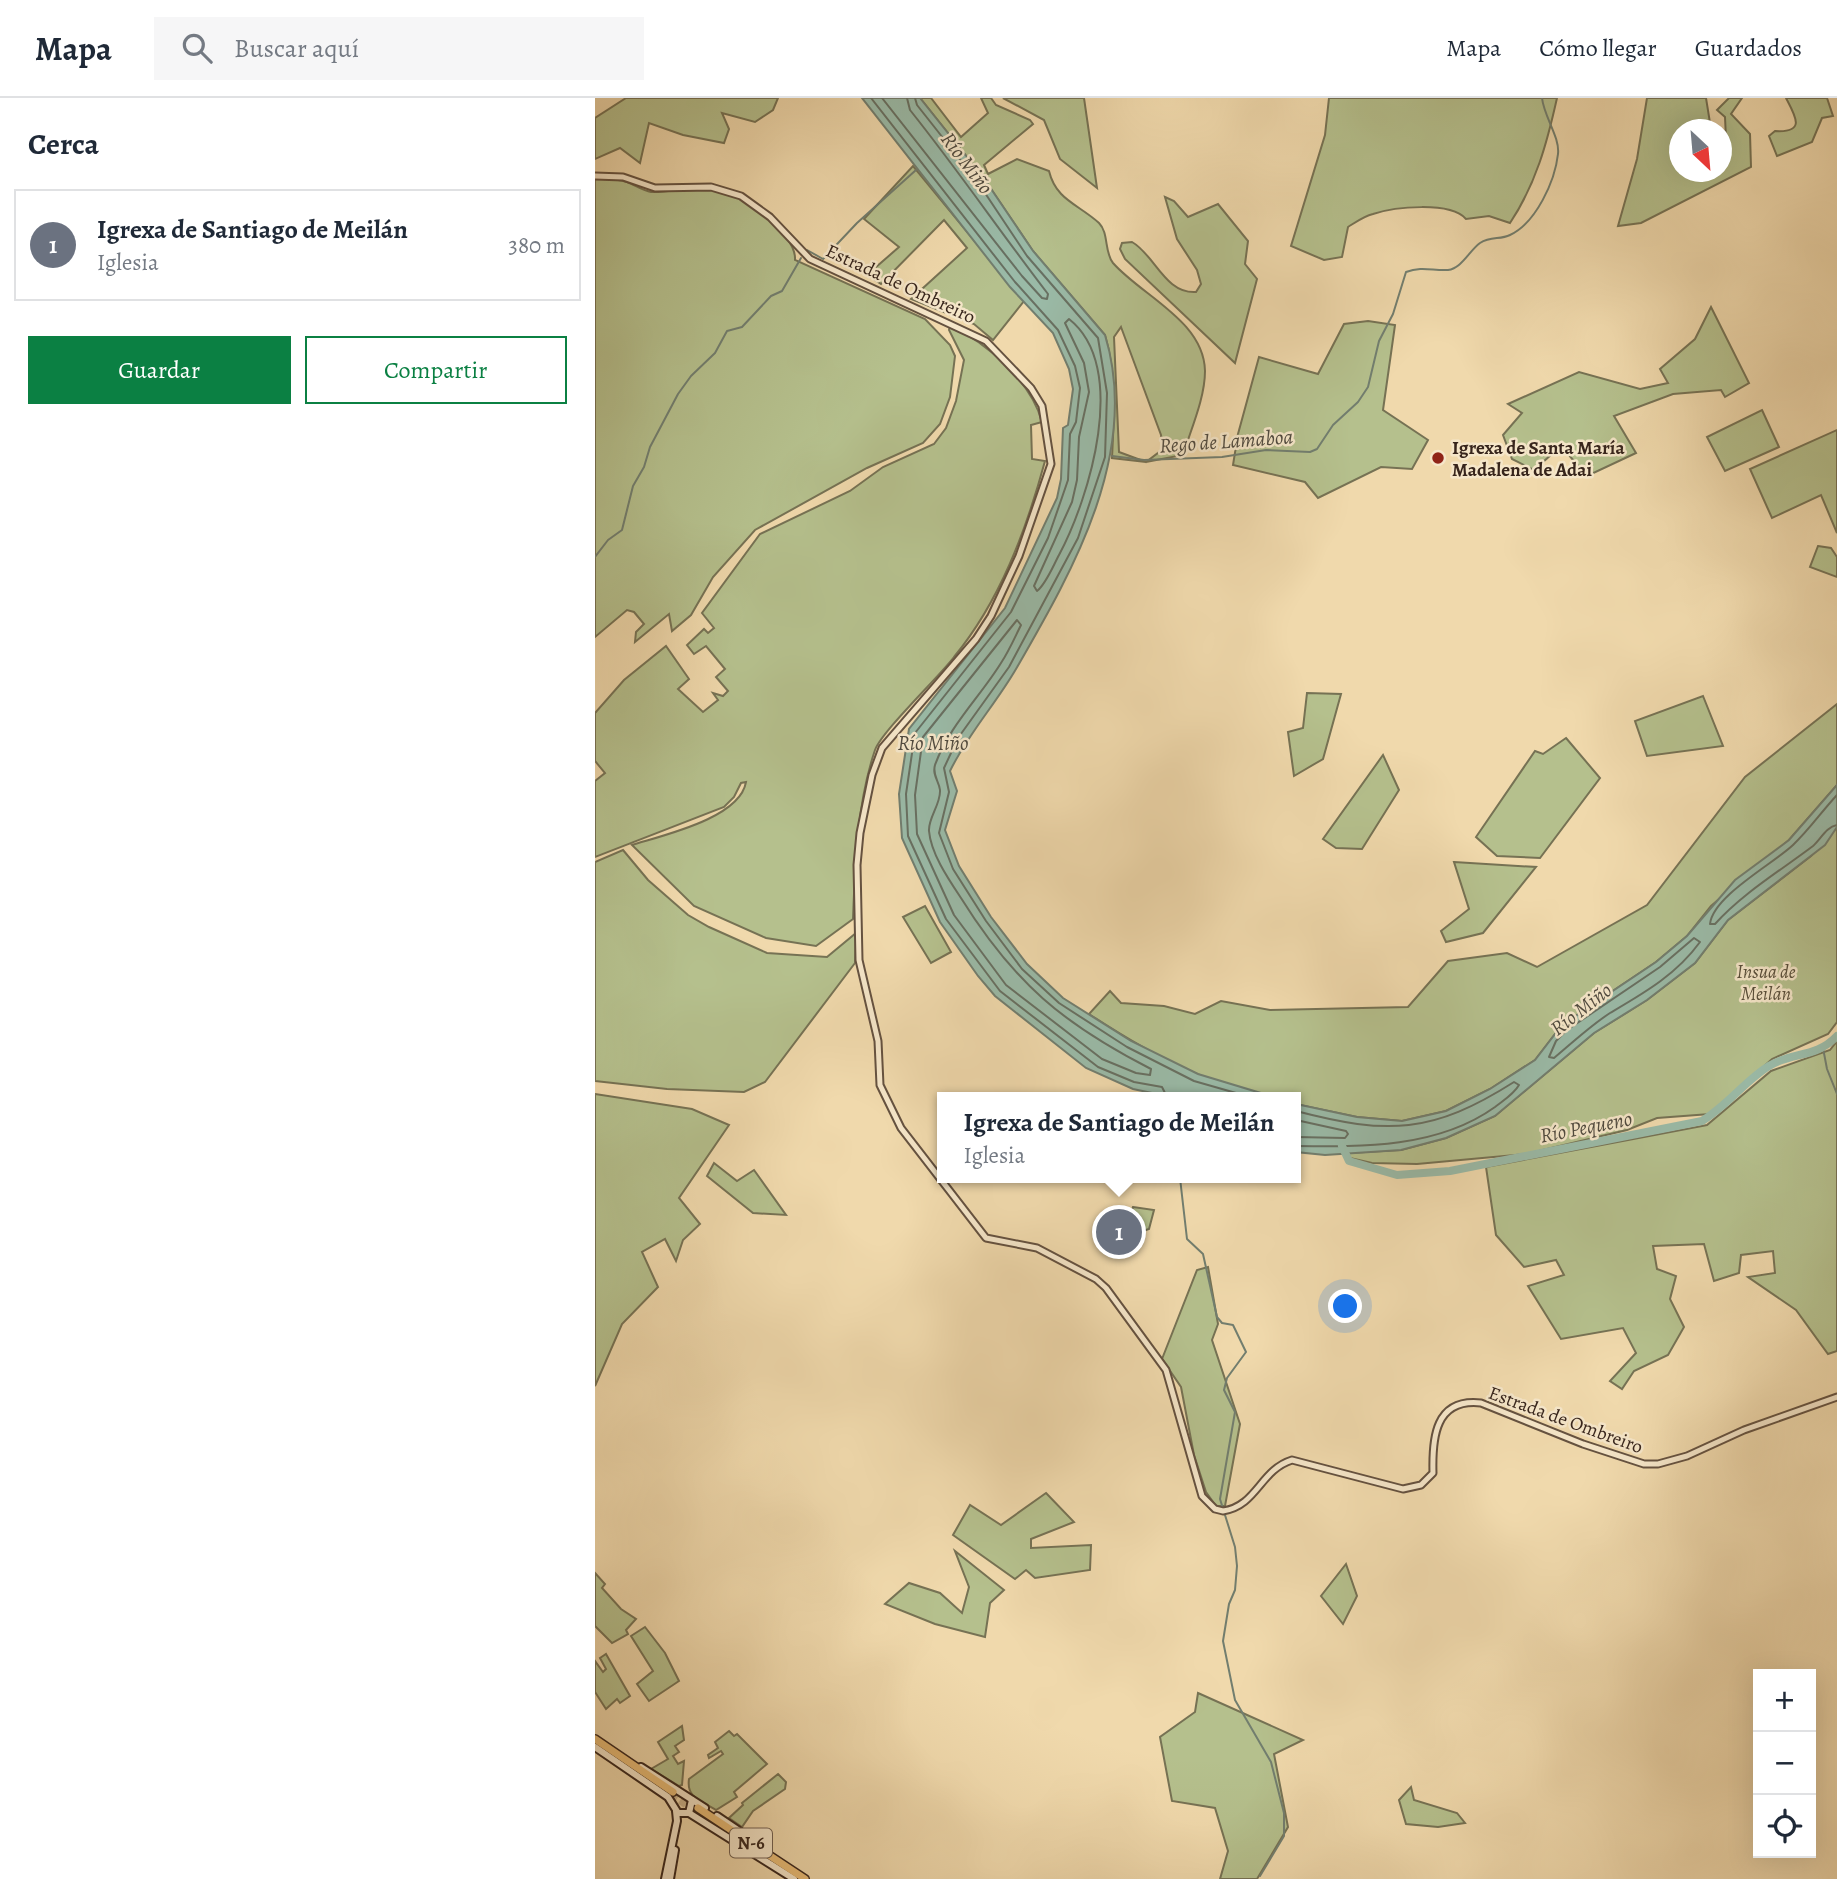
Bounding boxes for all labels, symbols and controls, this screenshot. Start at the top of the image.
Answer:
search box [154,17,644,80]
text: Mapa [35,26,112,71]
icon: search [178,29,216,67]
text: Buscar aquí [234,31,359,66]
text: Mapa [1446,32,1501,64]
text: Cómo llegar [1539,32,1657,64]
text: Guardados [1695,32,1802,64]
north arrow [1669,119,1732,182]
text: Cerca [28,124,99,164]
water label: Río Miño [934,126,1000,200]
text: Igrexa de Santiago de Meilán [97,212,408,247]
text: 1 [49,230,57,261]
text: 380 m [508,230,565,261]
street label: Estrada de Ombreiro [821,238,980,330]
text: Iglesia [97,247,159,278]
button: Guardar [28,336,291,404]
button: Compartir [305,336,567,404]
water label: Rego de Lamaboa [1158,422,1294,460]
place label: Igrexa de Santa María Madalena de Adai [1452,435,1625,483]
marker: Igrexa de Santa María Madalena de Adai [1430,450,1446,466]
water label: Río Miño [897,729,969,757]
park label: Insua de Meilán [1736,959,1796,1007]
water label: Río Miño [1544,976,1618,1042]
popup [937,1092,1301,1183]
water label: Río Pequeno [1537,1104,1635,1150]
text: Igrexa de Santiago de Meilán [964,1105,1274,1140]
text: Iglesia [964,1140,1025,1171]
pin: 1 [1096,1206,1142,1258]
your location [1328,1289,1362,1323]
street label: Estrada de Ombreiro [1485,1380,1646,1460]
map controls [1753,1669,1816,1858]
button: + [1753,1669,1816,1732]
button: − [1753,1732,1816,1795]
button: locate [1753,1795,1816,1858]
road number: N-6 [730,1828,772,1858]

